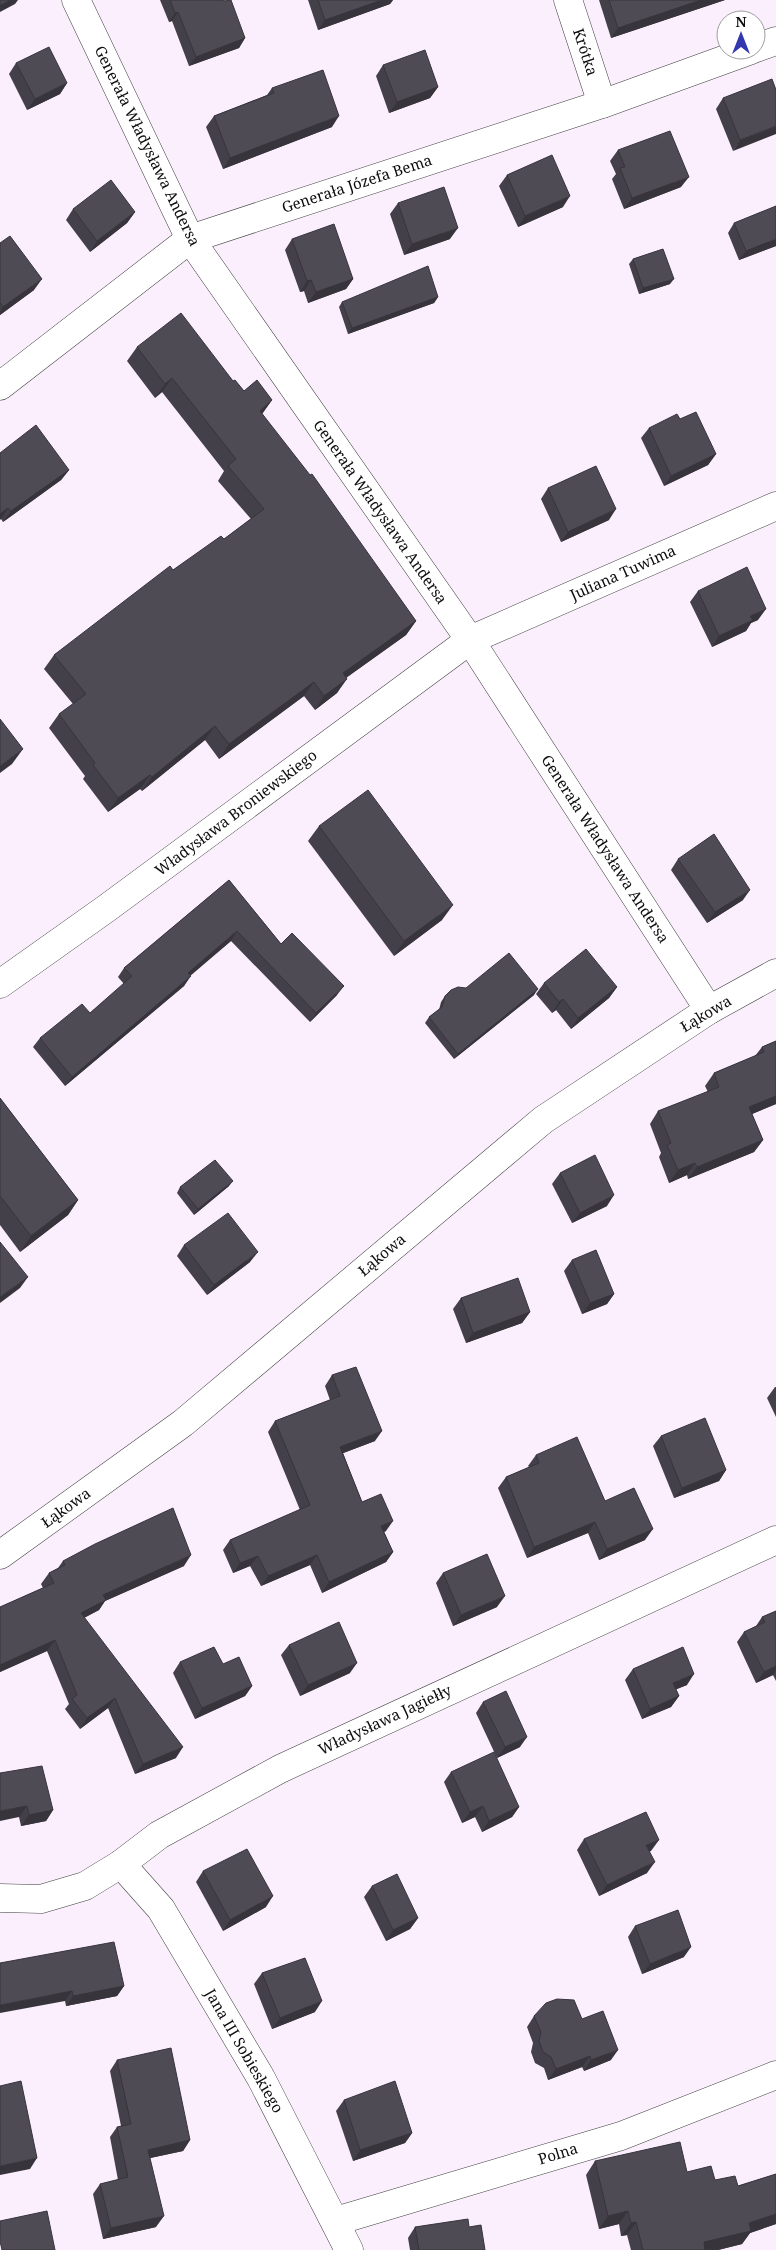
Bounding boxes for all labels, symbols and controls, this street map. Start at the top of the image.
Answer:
north arrow [716,10,766,60]
text: N [735,12,747,31]
street label: Krótka [569,25,603,78]
street label: Generała Władysława Andersa [91,42,205,249]
street label: Generała Józefa Bema [279,149,434,217]
street label: Generała Władysława Andersa [309,415,452,608]
street label: Juliana Tuwima [566,540,679,605]
street label: Władysława Broniewskiego [150,745,321,880]
street label: Generała Władysława Andersa [537,750,674,946]
street label: Łąkowa [676,990,735,1036]
street label: Łąkowa [353,1228,409,1280]
street label: Łąkowa [37,1483,94,1532]
street label: Władysława Jagiełły [315,1679,455,1759]
street label: Jana III Sobieskiego [201,1984,289,2116]
street label: Polna [535,2138,580,2169]

